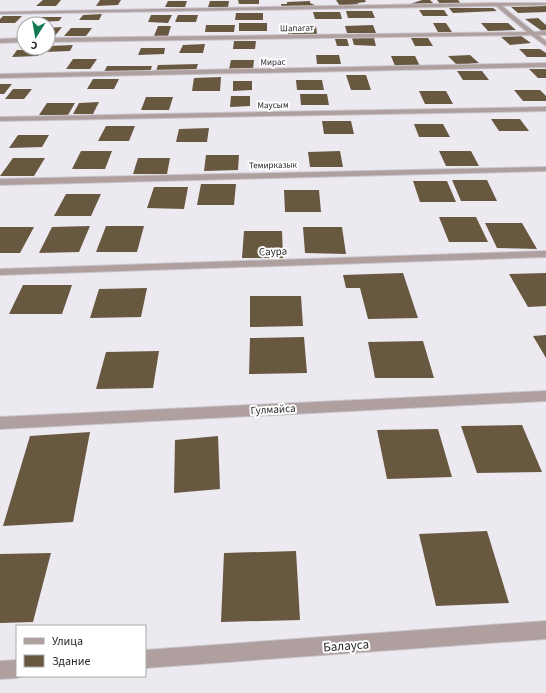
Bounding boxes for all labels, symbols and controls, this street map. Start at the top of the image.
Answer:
north arrow [16,16,56,56]
street label: Шапагат [280,22,314,35]
text: С [29,37,39,53]
street label: Мирас [260,56,286,69]
street label: Маусым [257,99,289,112]
street label: Темирказык [249,159,298,172]
street label: Саура [259,244,288,259]
street label: Гулмайса [250,401,296,418]
legend [16,625,146,677]
text: Улица [52,633,83,650]
street label: Балауса [323,635,370,657]
text: Здание [52,653,91,670]

